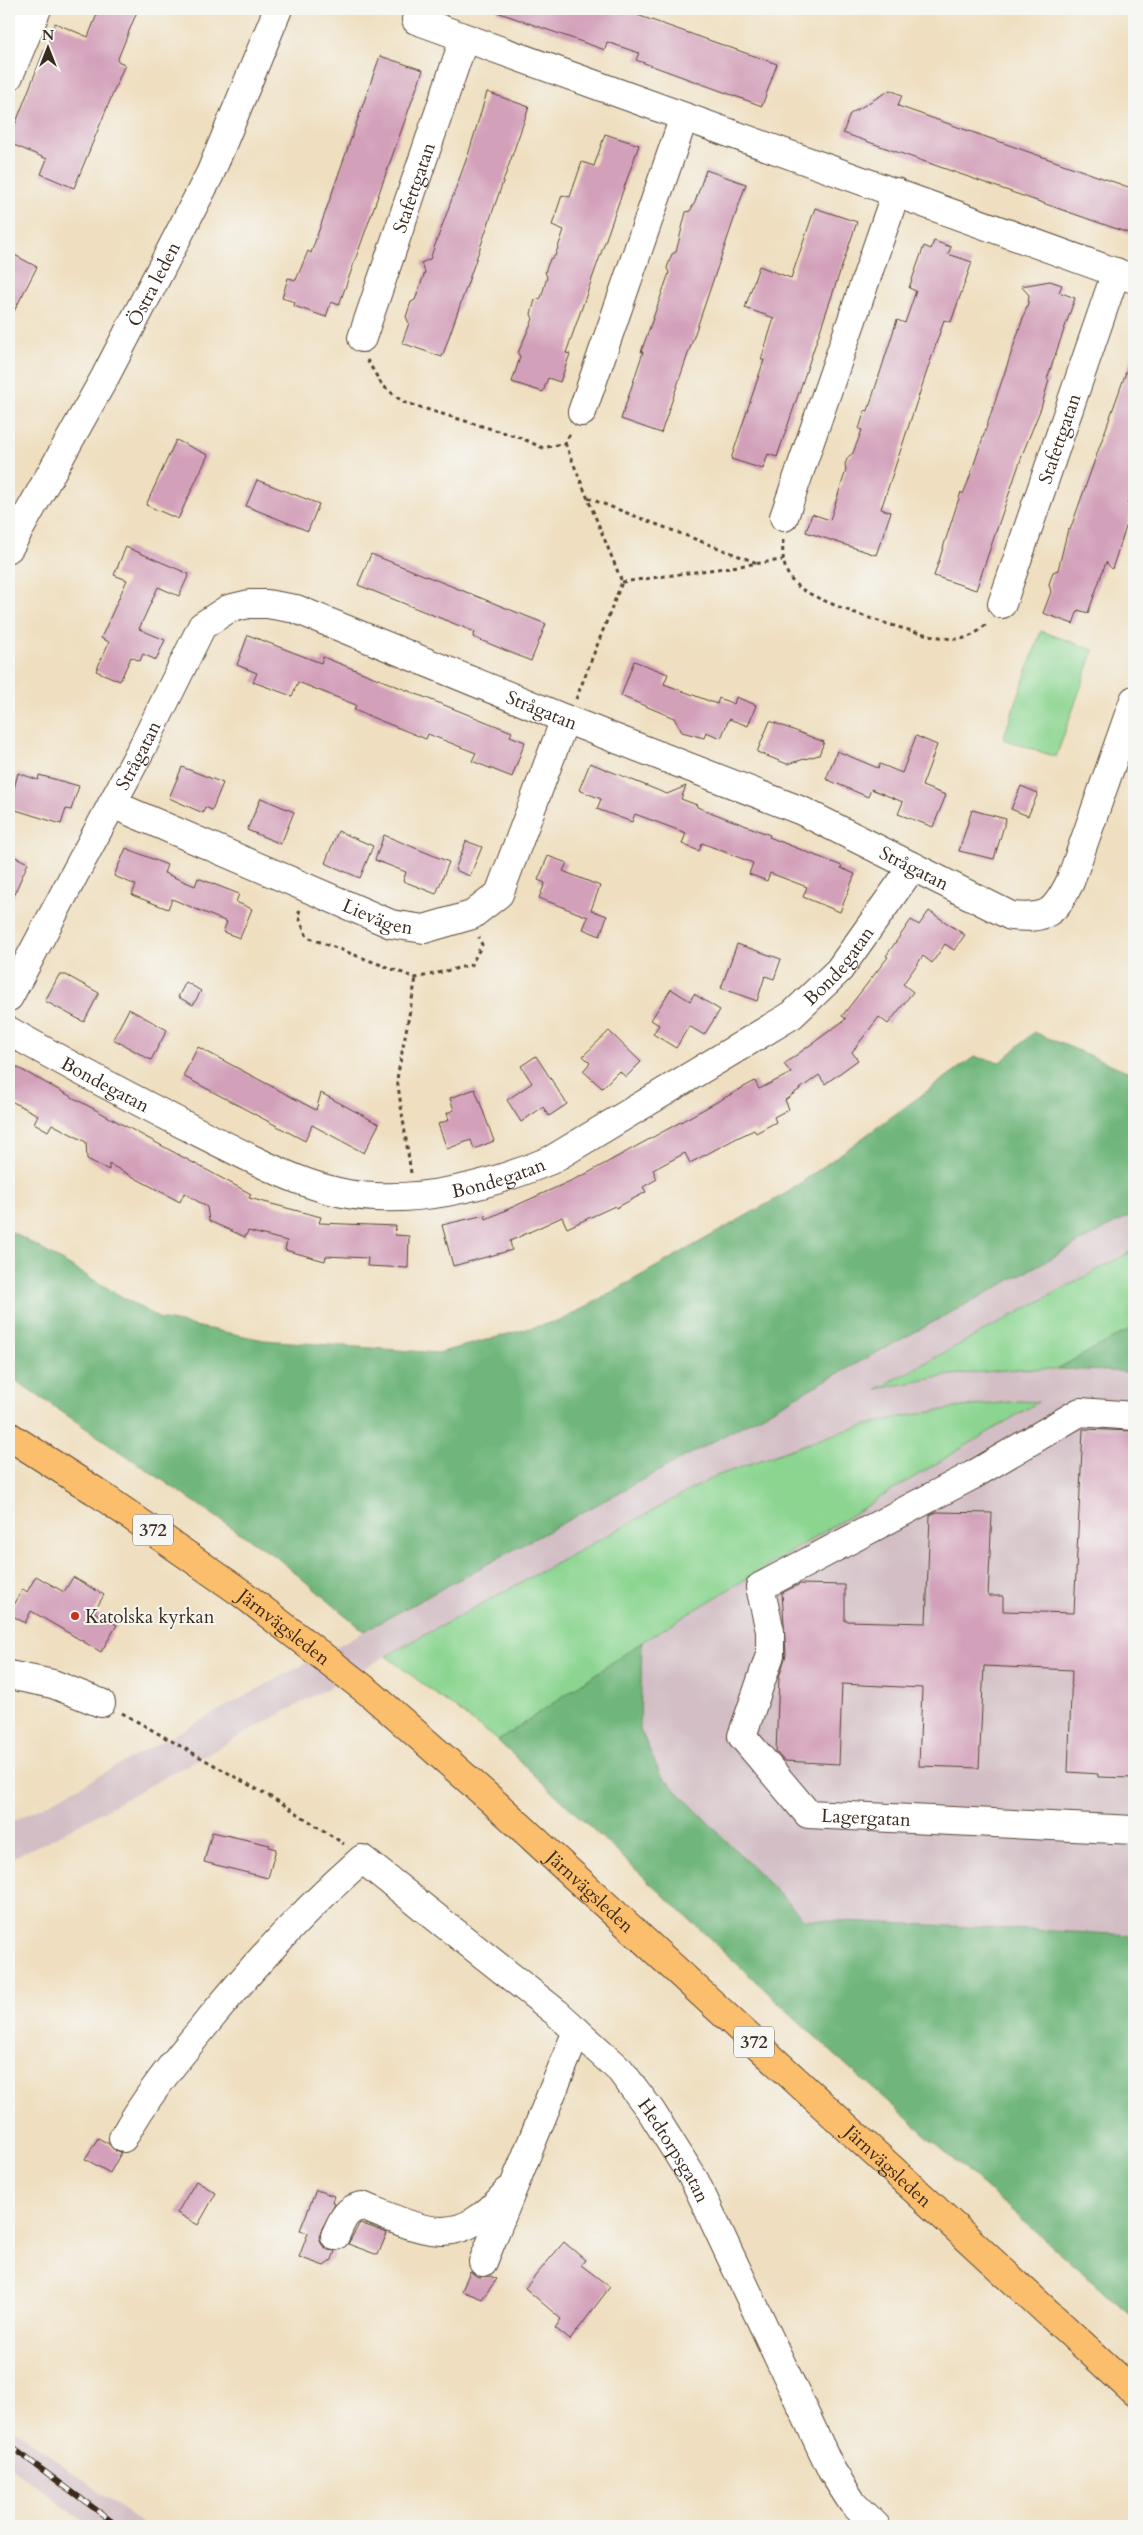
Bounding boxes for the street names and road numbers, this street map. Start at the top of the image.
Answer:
street label: Stafettgatan [387,139,442,237]
street label: Östra leden [121,237,187,331]
street label: Stafettgatan [1032,390,1087,488]
street label: Strågatan [502,684,581,737]
street label: Strågatan [110,717,167,795]
street label: Strågatan [875,840,953,897]
street label: Lievägen [338,893,415,941]
street label: Bondegatan [798,921,880,1011]
street label: Bondegatan [56,1050,154,1119]
street label: Bondegatan [449,1152,550,1205]
road number: 372 [133,1514,173,1546]
street label: Järnvägsleden [230,1581,336,1672]
street label: Lagergatan [820,1803,912,1833]
street label: Järnvägsleden [538,1843,640,1939]
road number: 372 [734,2026,774,2058]
street label: Hedtorpsgatan [632,2093,715,2207]
street label: Järnvägsleden [836,2117,937,2214]

